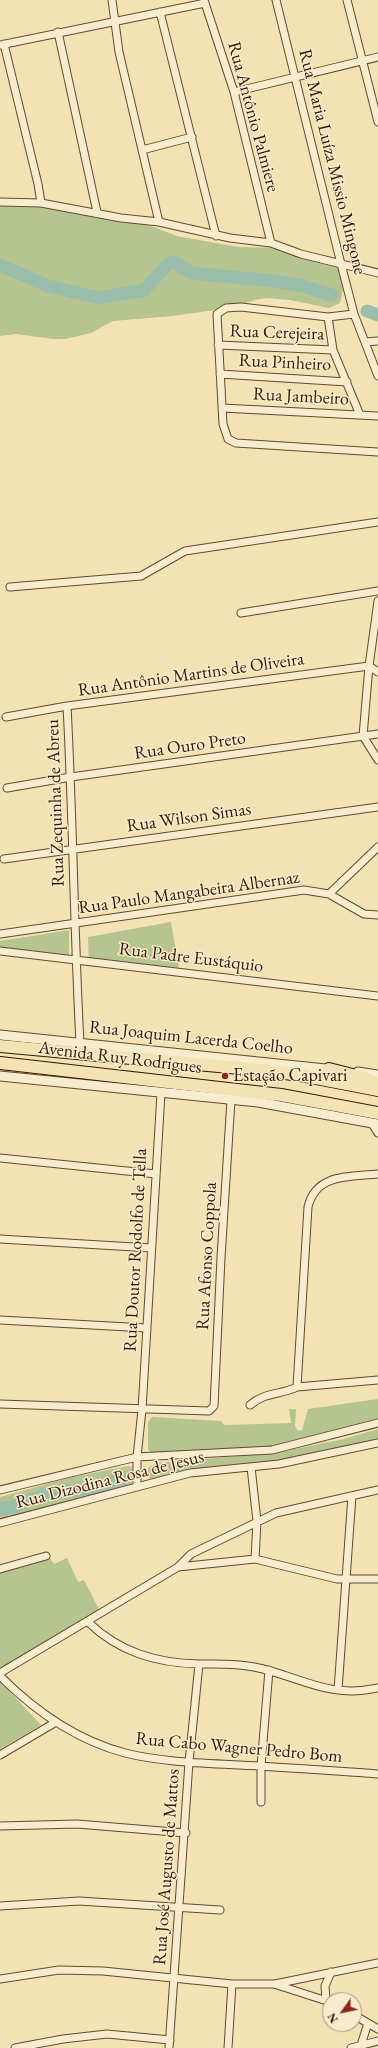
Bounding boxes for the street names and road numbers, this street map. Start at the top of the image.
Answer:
street label: Rua Antônio Palmiere [223,39,283,195]
street label: Rua Maria Luíza Missio Mingone [293,47,371,277]
street label: Rua Cerejeira [229,321,325,345]
street label: Rua Pinheiro [238,350,332,376]
street label: Rua Jambeiro [252,384,350,410]
street label: Rua Antônio Martins de Oliveira [76,648,306,702]
street label: Rua Zequinha de Abreu [42,719,70,887]
street label: Rua Ouro Preto [133,727,247,765]
street label: Rua Wilson Simas [125,799,253,837]
street label: Rua Paulo Mangabeira Albernaz [77,867,301,919]
street label: Rua Padre Eustáquio [117,938,265,978]
street label: Rua Joaquim Lacerda Coelho [88,1017,294,1059]
street label: Avenida Ruy Rodrigues [37,1037,203,1079]
street label: Rua Doutor Rodolfo de Tella [120,1148,152,1352]
street label: Rua Afonso Coppola [192,1181,222,1331]
street label: Rua Dizodina Rosa de Jesus [14,1446,206,1514]
street label: Rua Cabo Wagner Pedro Bom [135,1728,343,1768]
street label: Rua José Augusto de Mattos [149,1768,185,1966]

